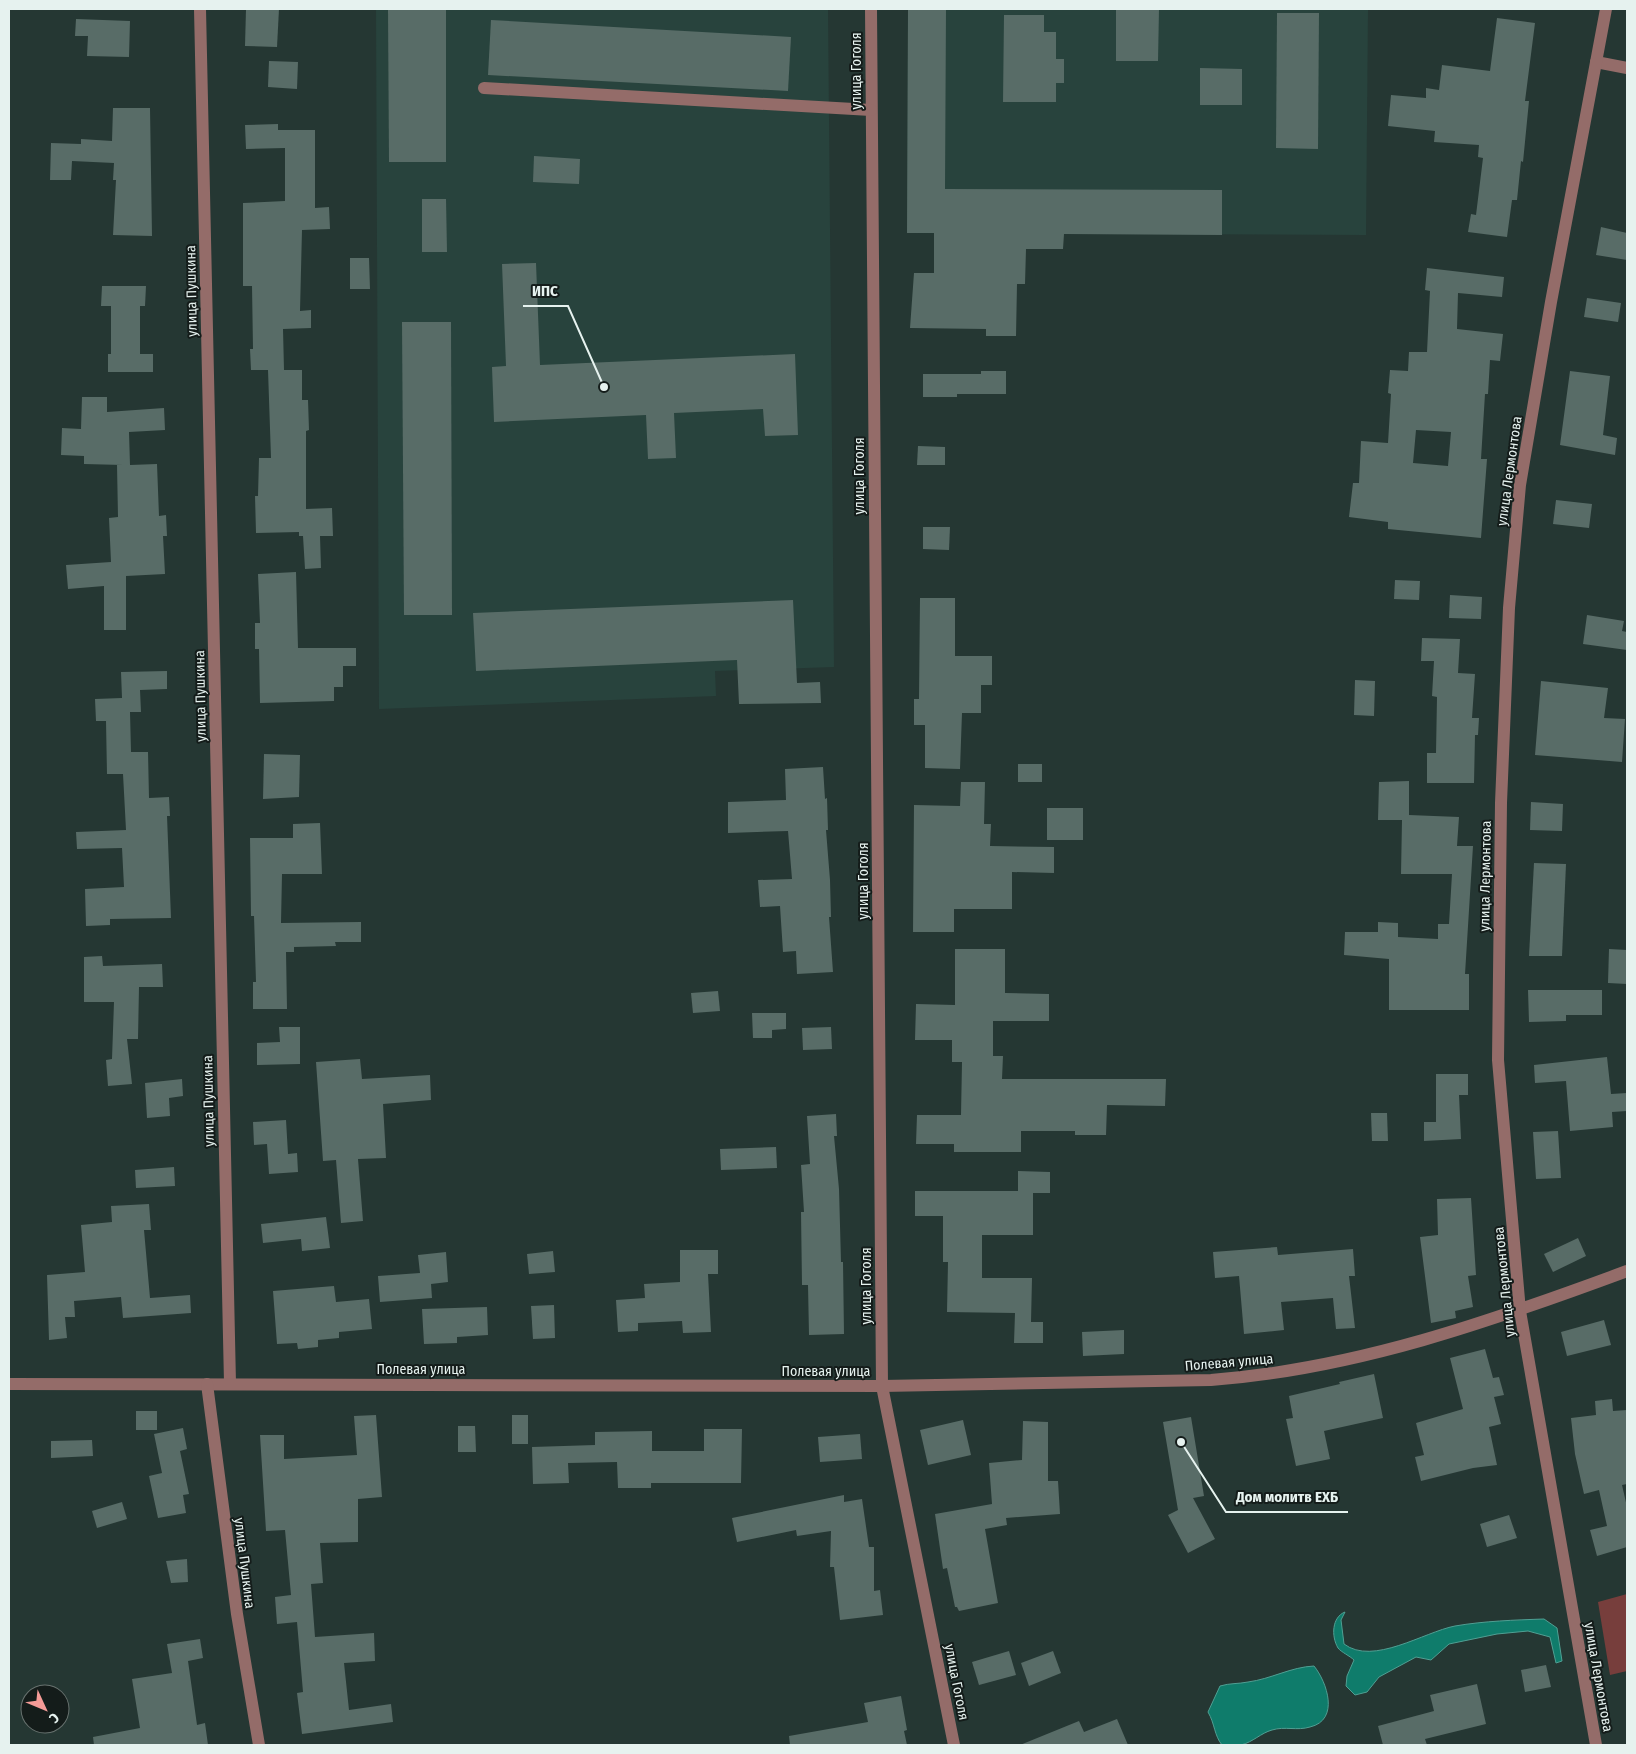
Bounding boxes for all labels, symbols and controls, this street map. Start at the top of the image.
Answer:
street label: улица Гоголя [848,32,865,110]
street label: улица Пушкина [182,245,201,337]
callout: ИПС [523,276,568,306]
text: ИПС [532,282,558,300]
street label: улица Лермонтова [1493,415,1526,527]
street label: улица Гоголя [851,437,868,515]
street label: улица Пушкина [191,650,210,742]
street label: улица Лермонтова [1476,820,1495,932]
street label: улица Гоголя [855,842,872,920]
street label: улица Пушкина [199,1055,218,1147]
street label: улица Лермонтова [1490,1226,1519,1338]
street label: улица Гоголя [858,1247,875,1325]
street label: Полевая улица [1184,1350,1274,1375]
street label: Полевая улица [377,1361,466,1378]
street label: Полевая улица [782,1363,871,1380]
callout: Дом молитв ЕХБ [1226,1482,1348,1512]
text: Дом молитв ЕХБ [1235,1488,1338,1506]
street label: улица Пушкина [230,1517,259,1610]
street label: улица Лермонтова [1581,1621,1617,1733]
street label: улица Гоголя [941,1643,972,1722]
north arrow [20,1684,70,1734]
text: С [45,1709,63,1727]

